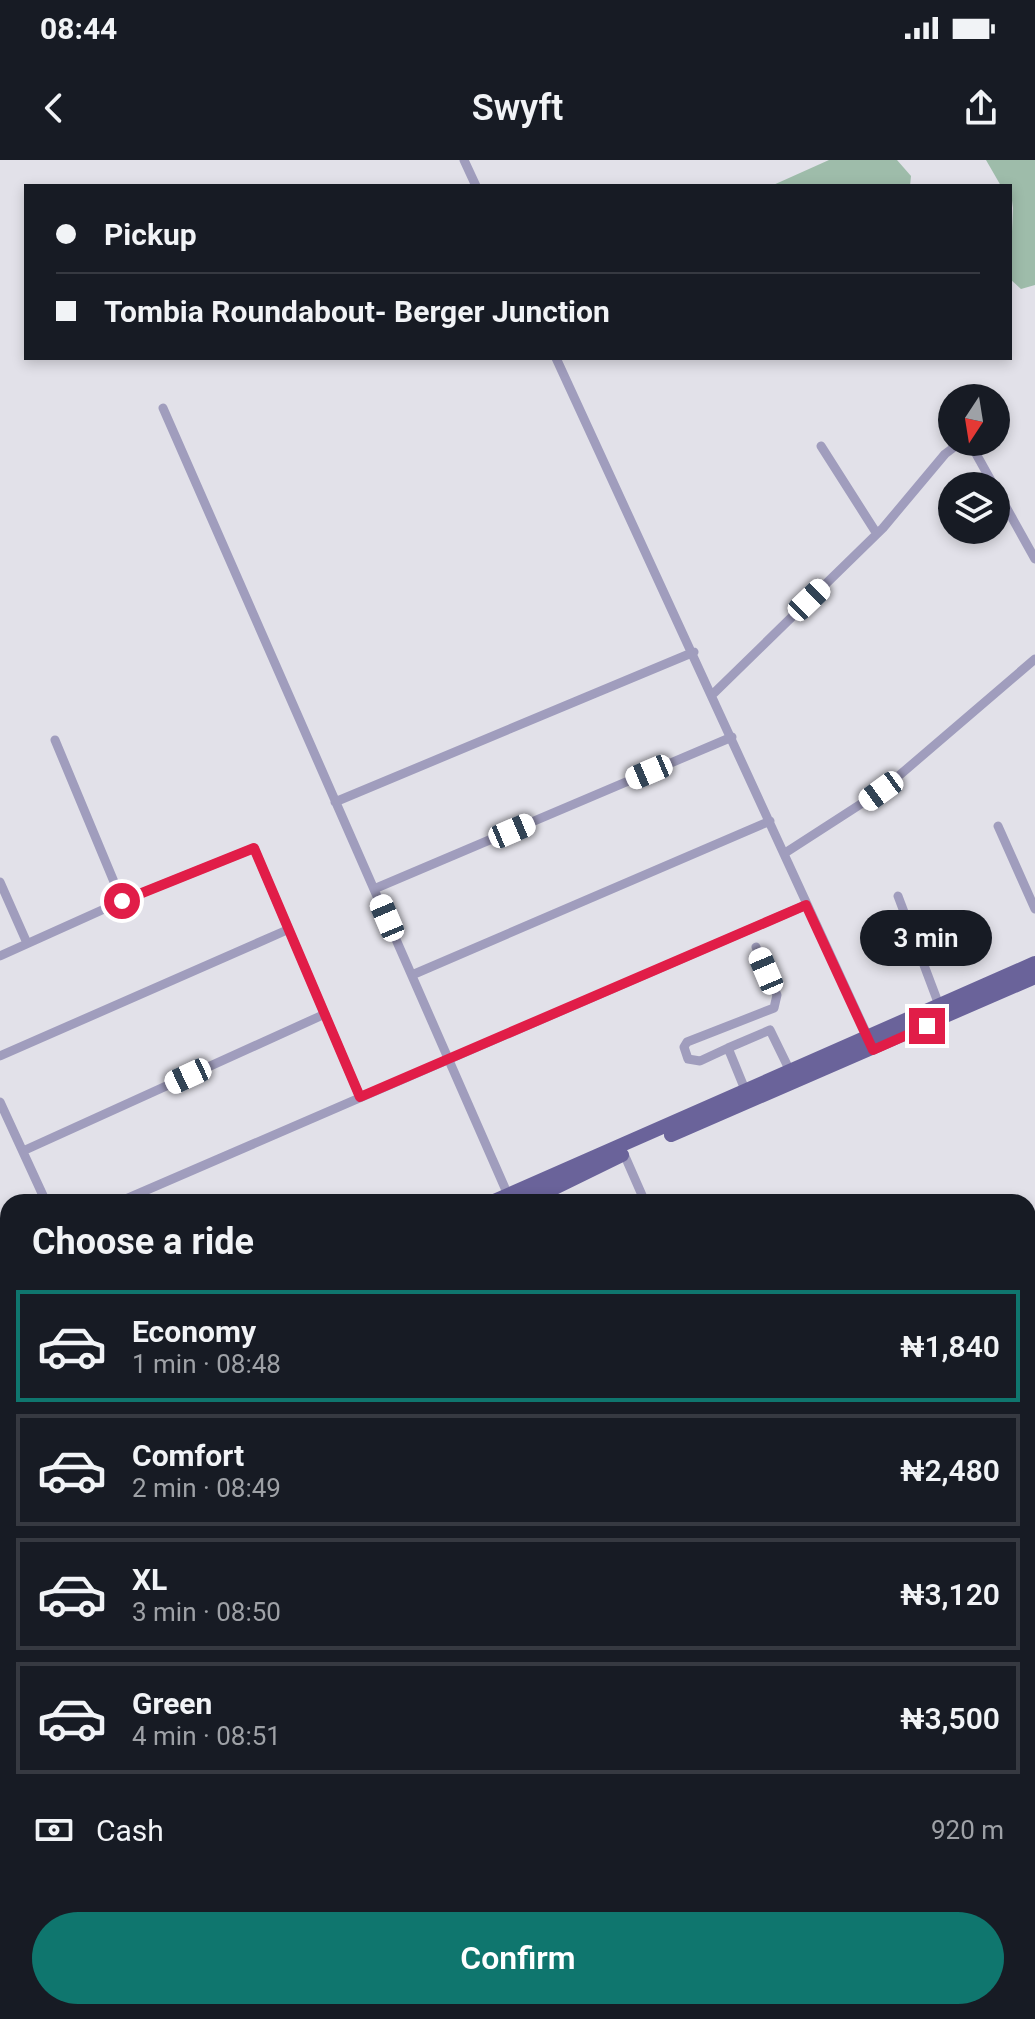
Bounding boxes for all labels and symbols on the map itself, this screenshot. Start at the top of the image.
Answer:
north arrow [938,384,1010,456]
car [783,575,835,625]
car [622,752,676,792]
car [855,767,907,815]
car [485,811,539,851]
route start [104,883,140,919]
car [367,891,407,945]
callout: 3 min [861,910,993,966]
car [746,944,786,998]
route end [909,1008,945,1044]
car [161,1055,215,1097]

